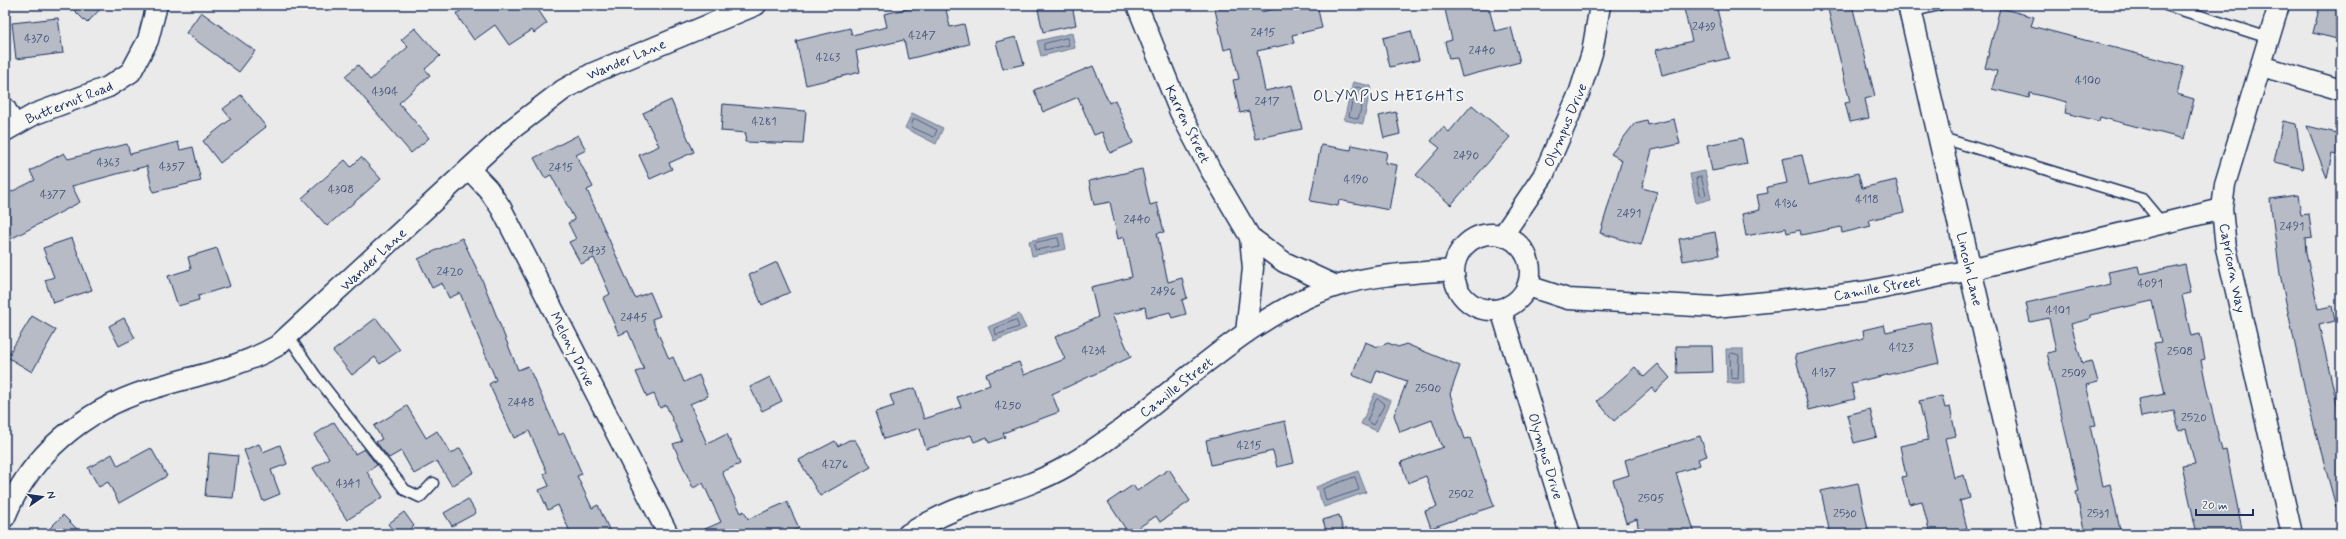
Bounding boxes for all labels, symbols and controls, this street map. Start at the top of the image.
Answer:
house number: 2439 [1692,19,1716,35]
house number: 2415 [1250,25,1276,41]
house number: 4247 [908,28,936,44]
house number: 4370 [24,31,50,47]
street label: Wander Lane [584,35,669,85]
house number: 2440 [1469,43,1496,59]
house number: 4263 [816,50,841,66]
house number: 4100 [2075,73,2101,89]
street label: Butternut Road [23,77,116,129]
street label: Olympus Drive [1540,81,1592,170]
street label: Karren Street [1160,83,1214,166]
house number: 4304 [372,84,398,100]
district label: OLYMPUS HEIGHTS [1313,87,1465,107]
house number: 2417 [1254,94,1280,110]
house number: 4281 [751,114,777,130]
house number: 2490 [1453,148,1479,164]
house number: 4363 [96,155,120,171]
house number: 4357 [159,159,185,175]
house number: 2415 [548,160,574,176]
house number: 4190 [1343,172,1369,188]
house number: 4308 [328,182,354,198]
house number: 4377 [40,187,66,203]
house number: 4118 [1855,192,1879,208]
house number: 4136 [1774,196,1798,212]
house number: 2491 [1617,206,1641,222]
house number: 2440 [1124,212,1151,228]
house number: 2491 [2280,219,2304,235]
street label: Capricorn Way [2215,222,2250,315]
street label: Wander Lane [337,224,411,295]
street label: Lincoln Lane [1952,231,1986,308]
house number: 2433 [582,243,606,259]
house number: 2420 [436,264,464,280]
street label: Camille Street [1832,272,1922,305]
house number: 4091 [2137,276,2163,292]
house number: 2496 [1150,284,1176,300]
house number: 4101 [2046,303,2070,319]
street label: Melony Drive [546,309,599,390]
house number: 2445 [620,310,648,326]
house number: 4123 [1889,340,1914,356]
house number: 4234 [1081,343,1107,359]
house number: 2508 [2167,344,2193,360]
street label: Camille Street [1136,354,1217,422]
house number: 4137 [1812,365,1836,381]
house number: 2509 [2061,366,2087,382]
house number: 2500 [1415,381,1441,397]
house number: 2448 [507,395,535,411]
house number: 4250 [995,398,1022,414]
house number: 2520 [2181,410,2207,426]
street label: Olympus Drive [1523,411,1567,502]
house number: 4215 [1236,438,1262,454]
house number: 4276 [822,457,848,473]
house number: 4341 [336,476,360,492]
north arrow [22,477,62,517]
house number: 2502 [1448,487,1474,503]
text: N [43,490,58,500]
house number: 2505 [1638,491,1664,507]
scale bar [2196,491,2253,517]
text: 20 m [2202,498,2228,514]
house number: 2530 [1833,506,1857,522]
house number: 2531 [2087,506,2109,522]

